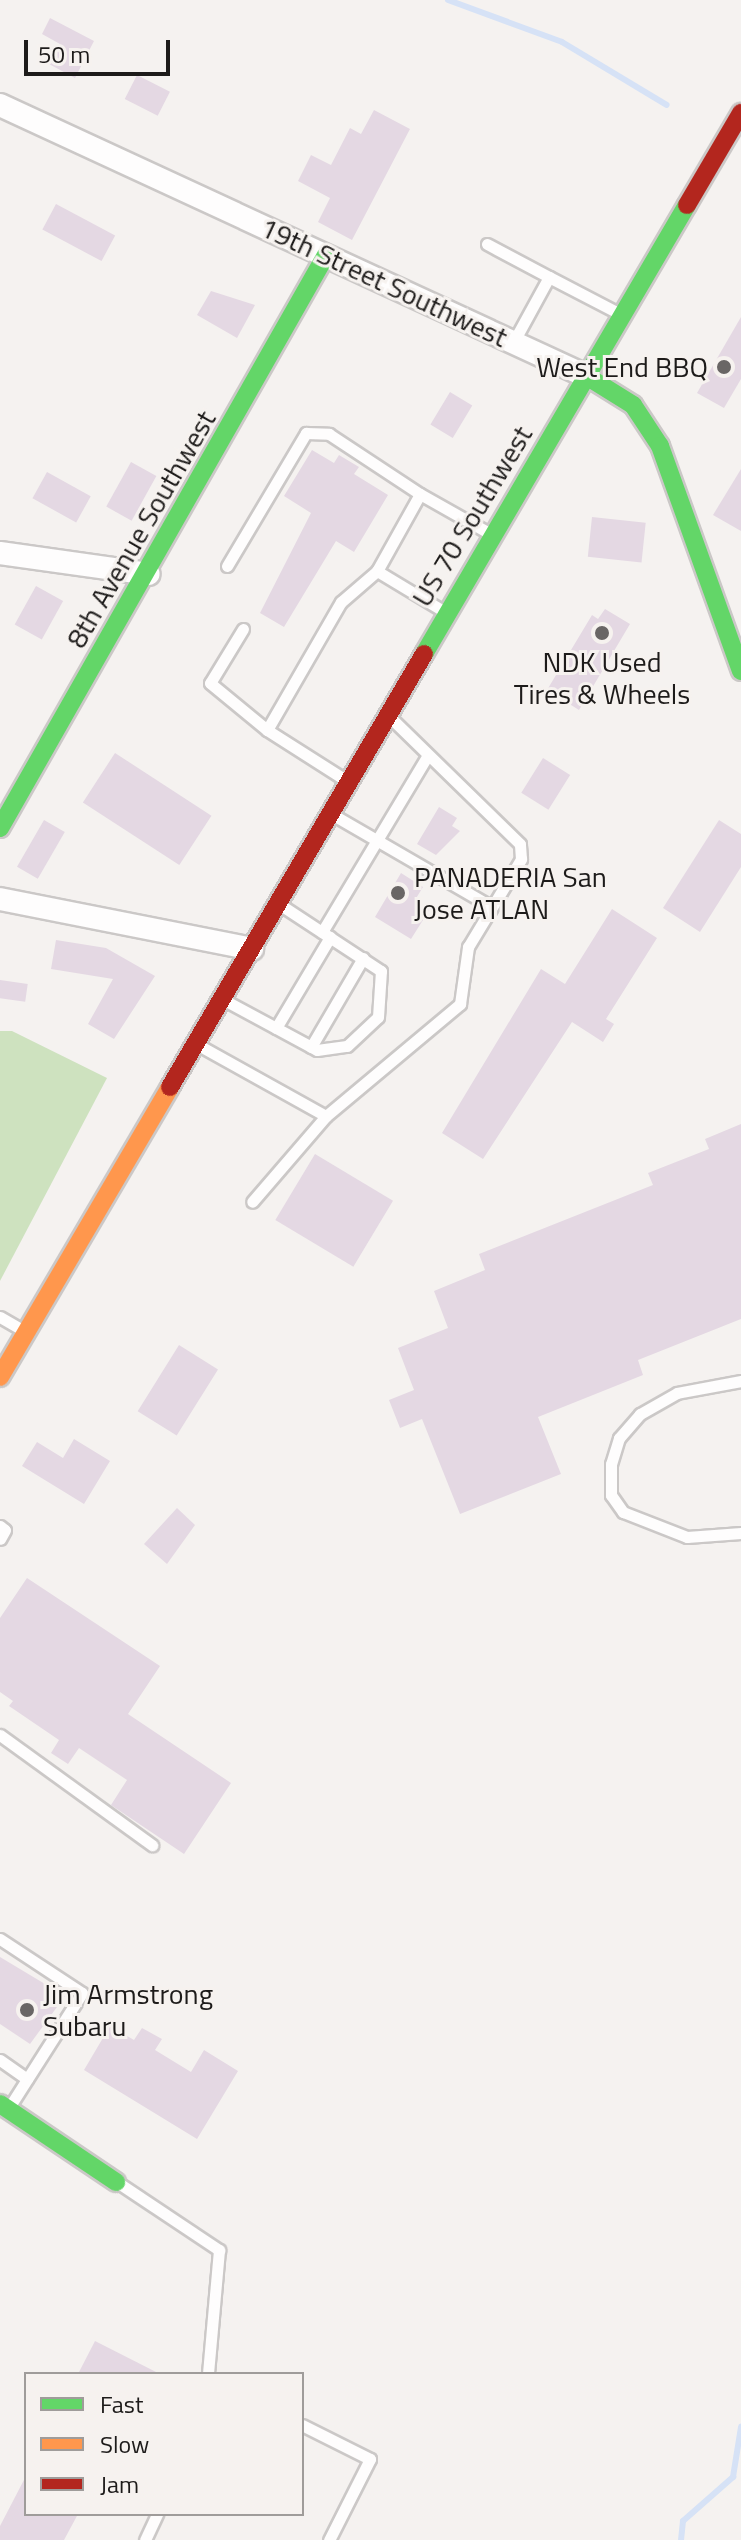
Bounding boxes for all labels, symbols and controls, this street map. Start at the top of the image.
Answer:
scale bar [28,24,174,74]
text: 50 m [38,36,90,72]
street label: 19th Street Southwest [255,210,513,354]
place label: West End BBQ [536,350,708,384]
marker: West End BBQ [715,358,733,376]
street label: 8th Avenue Southwest [59,404,223,654]
street label: US 70 Southwest [405,420,539,612]
marker: NDK Used Tires & Wheels [593,624,611,642]
place label: NDK Used Tires & Wheels [514,645,690,711]
place label: PANADERIA San Jose ATLAN [414,860,607,926]
marker: PANADERIA San Jose ATLAN [389,884,407,902]
place label: Jim Armstrong Subaru [43,1977,213,2043]
marker: Jim Armstrong Subaru [18,2001,36,2019]
legend [24,2372,304,2516]
text: Fast [100,2386,143,2422]
text: Slow [100,2426,149,2462]
text: Jam [100,2466,139,2502]

